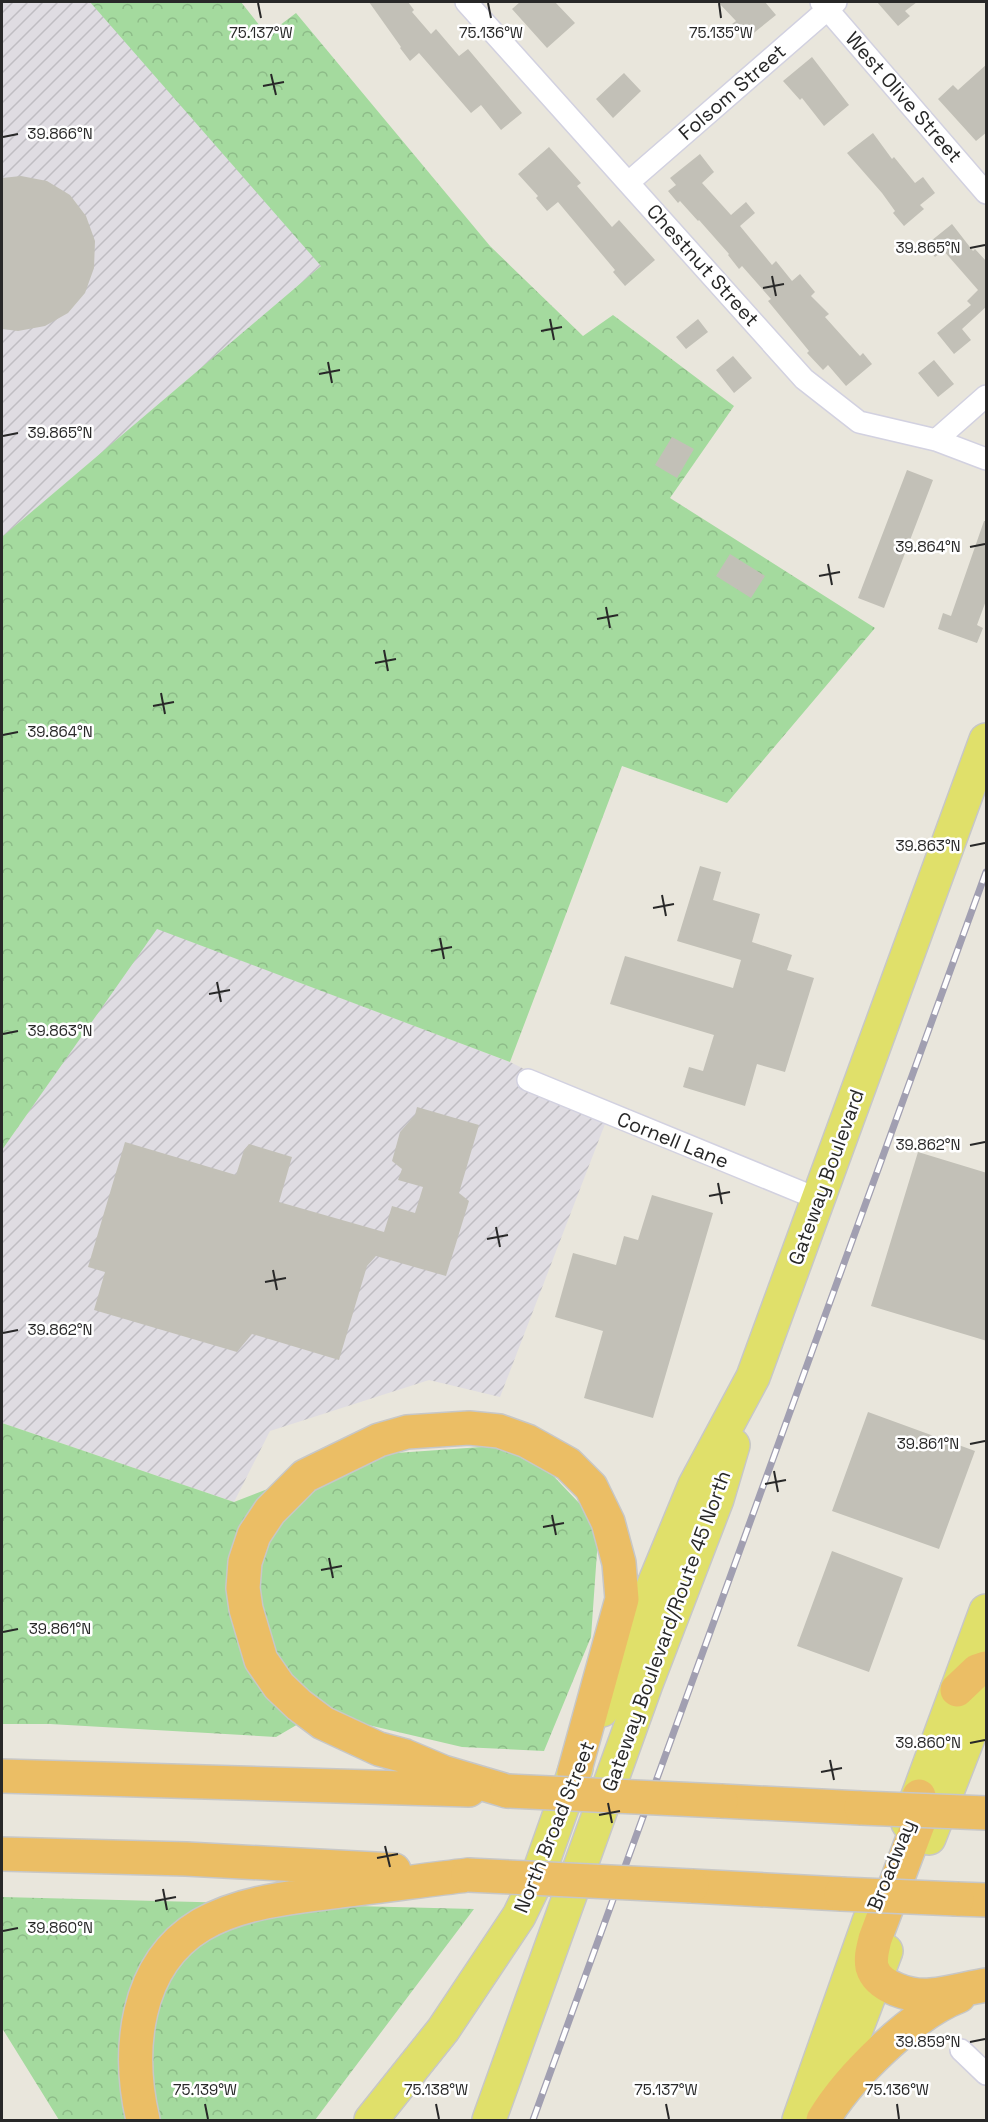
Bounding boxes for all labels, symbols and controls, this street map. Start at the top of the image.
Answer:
text: 75.137°W [229,23,293,42]
text: 75.136°W [459,23,523,42]
text: 75.135°W [689,23,753,42]
street label: West Olive Street [840,26,968,168]
street label: Folsom Street [673,38,791,146]
text: 39.866°N [27,124,93,143]
street label: Chestnut Street [641,198,765,332]
text: 39.865°N [895,238,961,257]
text: 39.865°N [27,423,93,442]
text: 39.864°N [895,537,961,556]
text: 39.864°N [27,722,93,741]
text: 39.863°N [895,836,961,855]
text: 39.863°N [27,1021,93,1040]
street label: Gateway Boulevard [782,1086,870,1268]
street label: Cornell Lane [613,1106,733,1174]
text: 39.862°N [895,1135,961,1154]
text: 39.862°N [27,1320,93,1339]
text: 39.861°N [897,1434,959,1453]
street label: Gateway Boulevard/Route 45 North [596,1467,736,1795]
text: 39.861°N [29,1619,91,1638]
text: 39.860°N [895,1733,961,1752]
street label: North Broad Street [508,1737,600,1917]
street label: Broadway [861,1816,921,1914]
text: 39.860°N [27,1918,93,1937]
text: 39.859°N [895,2032,961,2051]
text: 75.139°W [173,2080,237,2099]
text: 75.138°W [404,2080,468,2099]
text: 75.137°W [634,2080,698,2099]
text: 75.136°W [865,2080,929,2099]

